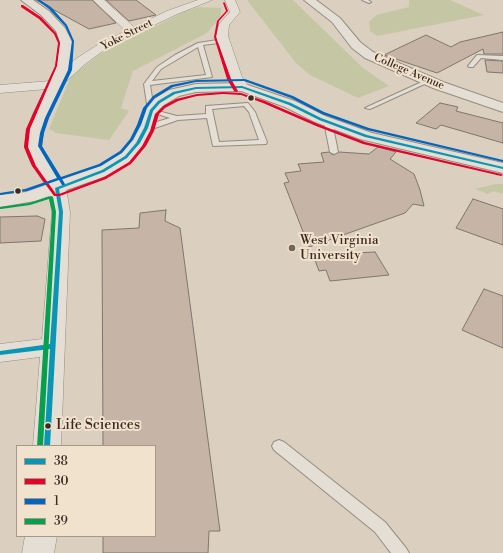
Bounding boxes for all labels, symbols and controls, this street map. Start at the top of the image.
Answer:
street label: Yoke Street [99,16,155,54]
street label: College Avenue [372,51,446,93]
unlabelled marker [246,93,256,103]
unlabelled marker [13,186,23,196]
place label: West Virginia University [300,233,379,264]
marker: West Virginia University [287,243,297,253]
place label: Life Sciences [56,418,140,434]
marker: Life Sciences [43,421,53,431]
legend [16,445,156,537]
text: 38 [54,454,68,469]
text: 30 [54,474,69,489]
text: 1 [54,494,59,509]
text: 39 [54,514,68,529]

